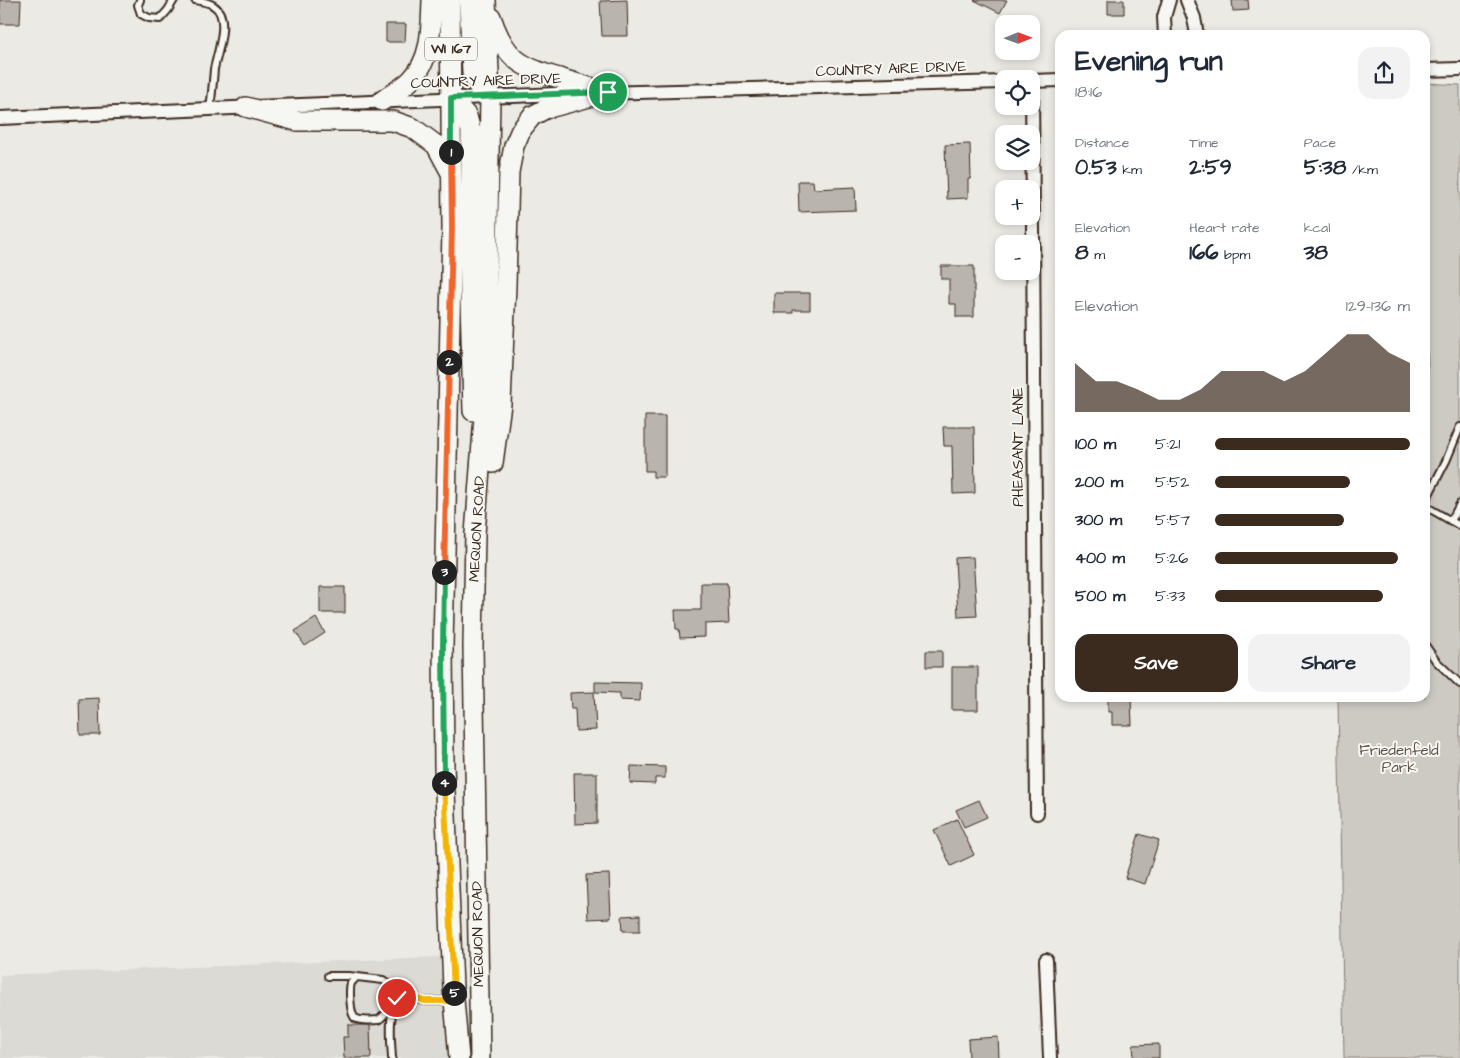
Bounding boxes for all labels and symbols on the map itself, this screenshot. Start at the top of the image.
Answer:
north arrow [995,15,1040,60]
road number: WI 167 [425,38,477,61]
street label: COUNTRY AIRE DRIVE [815,56,967,82]
street label: COUNTRY AIRE DRIVE [410,68,562,94]
pin [587,71,629,113]
pin: 1 [438,140,464,164]
pin: 2 [436,350,462,374]
street label: PHEASANT LANE [1008,387,1029,507]
street label: MEQUON ROAD [464,475,490,582]
pin: 3 [432,560,456,584]
park label: Friedenfeld Park [1359,740,1439,778]
pin: 4 [432,770,456,796]
street label: MEQUON ROAD [467,881,489,987]
pin [376,977,418,1019]
pin: 5 [442,980,466,1006]

